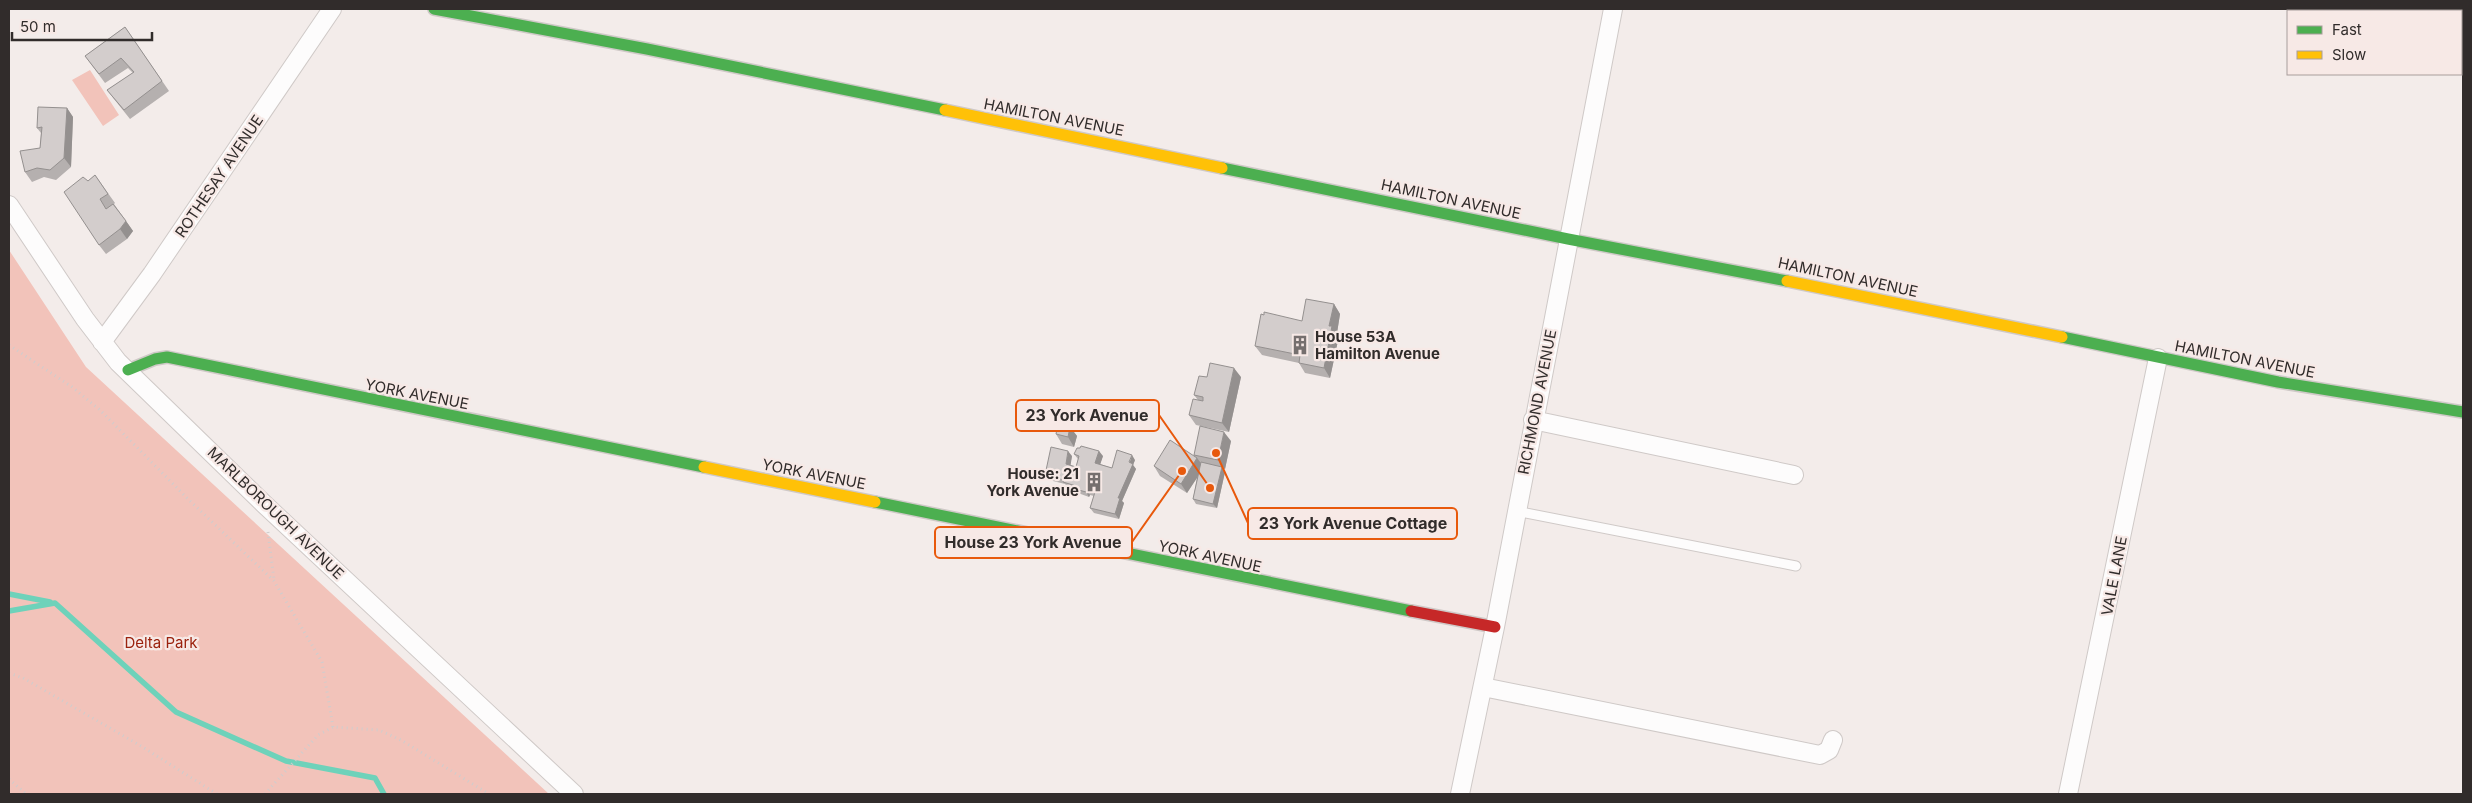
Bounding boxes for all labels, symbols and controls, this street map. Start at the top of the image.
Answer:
scale bar [12,10,152,42]
legend [2287,10,2462,75]
text: 50 m [20,17,56,36]
text: Fast [2332,20,2362,39]
text: Slow [2332,45,2366,64]
street label: HAMILTON AVENUE [982,94,1126,140]
street label: ROTHESAY AVENUE [171,111,267,241]
street label: HAMILTON AVENUE [1379,175,1523,223]
street label: HAMILTON AVENUE [1776,253,1920,301]
place label: House 53A Hamilton Avenue [1315,327,1440,363]
street label: RICHMOND AVENUE [1514,328,1560,476]
building icon: House 53A Hamilton Avenue [1289,334,1311,356]
street label: HAMILTON AVENUE [2173,336,2317,382]
street label: YORK AVENUE [364,375,470,413]
callout: 23 York Avenue [1016,400,1159,431]
text: 23 York Avenue [1026,405,1148,425]
street label: MARLBOROUGH AVENUE [204,443,348,583]
street label: YORK AVENUE [761,455,867,493]
place label: House: 21 York Avenue [986,464,1079,500]
building icon: House: 21 York Avenue [1083,471,1105,493]
callout: 23 York Avenue Cottage [1248,508,1457,539]
text: 23 York Avenue Cottage [1259,513,1447,533]
callout: House 23 York Avenue [935,527,1132,558]
text: House 23 York Avenue [945,532,1121,552]
street label: VALE LANE [2097,535,2131,617]
street label: YORK AVENUE [1157,536,1263,576]
park label: Delta Park [124,633,198,652]

